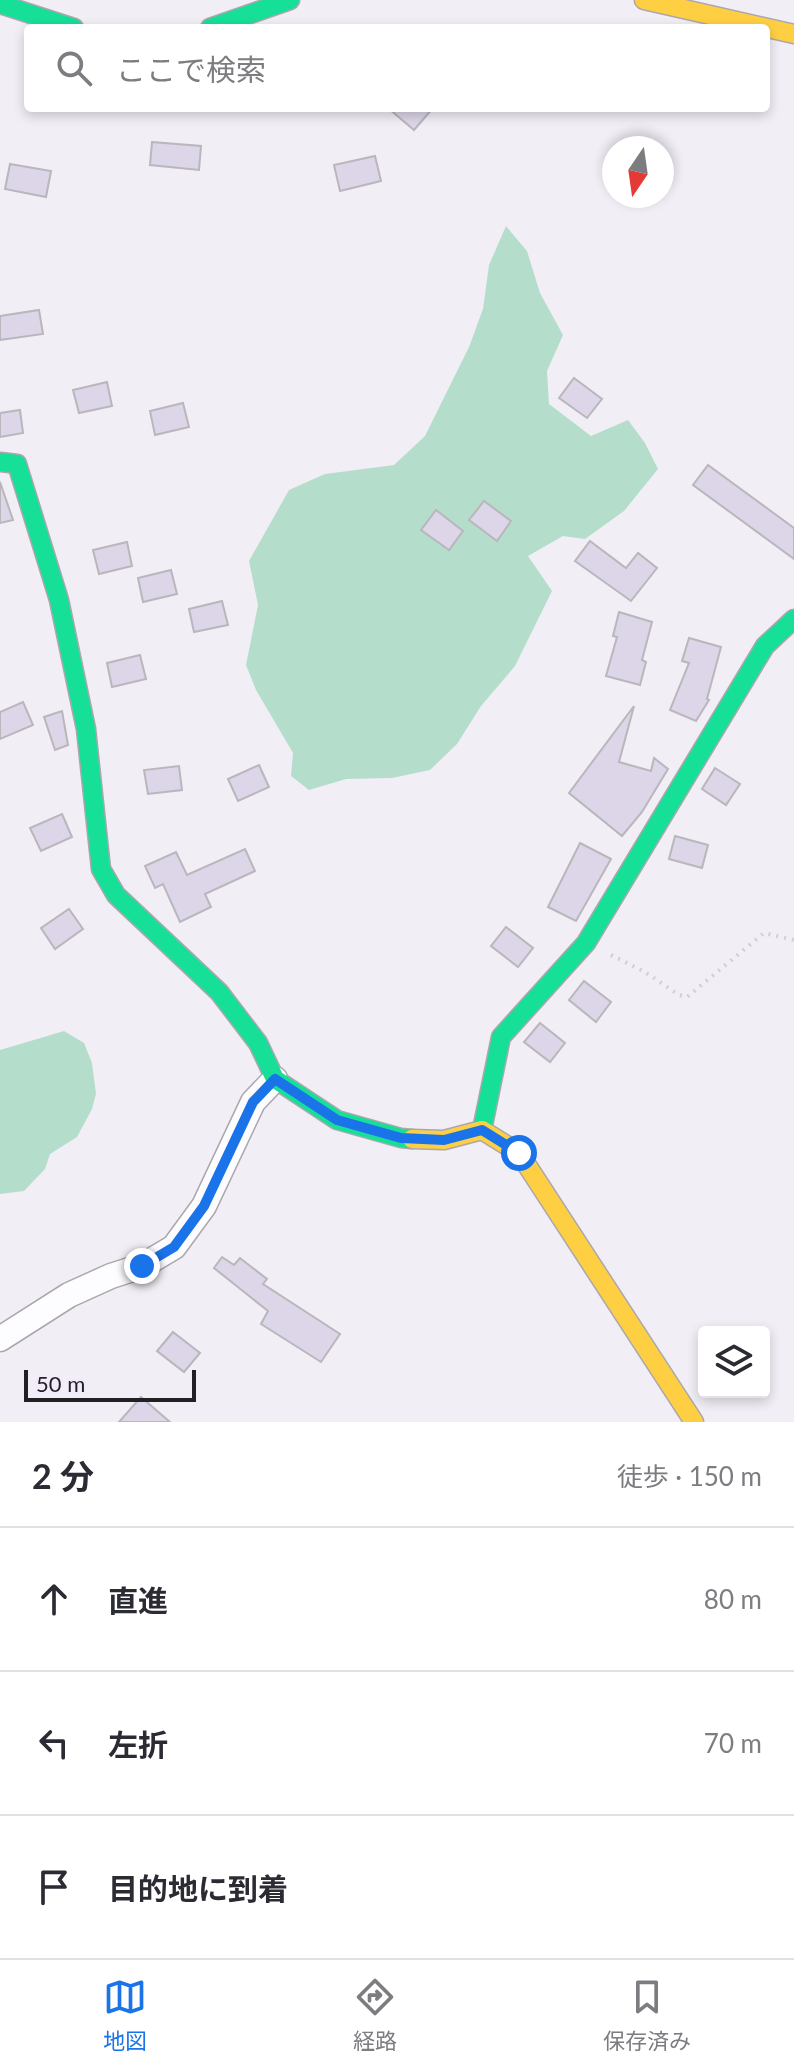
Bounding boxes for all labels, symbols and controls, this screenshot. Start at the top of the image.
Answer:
search box [24,24,770,112]
icon: search [52,46,96,90]
text: ここで検索 [116,51,266,87]
north arrow [602,136,674,208]
route start [501,1135,537,1171]
route end [124,1248,160,1284]
map controls [698,1326,770,1398]
button: layers [698,1326,770,1398]
scale bar [24,1366,196,1402]
text: 50 m [36,1370,85,1397]
text: 2 分 [32,1455,94,1496]
text: 徒歩 · 150 m [617,1460,762,1492]
icon: ahead [32,1577,76,1621]
text: 直進 [108,1582,168,1618]
text: 80 m [704,1583,762,1615]
icon: left [32,1721,76,1765]
text: 左折 [108,1726,168,1762]
text: 70 m [704,1727,762,1759]
icon: arrive [32,1865,76,1909]
text: 目的地に到着 [108,1870,288,1906]
tab: 地図 [103,1975,147,2055]
tab: 経路 [353,1975,397,2055]
tab: 保存済み [603,1975,691,2055]

